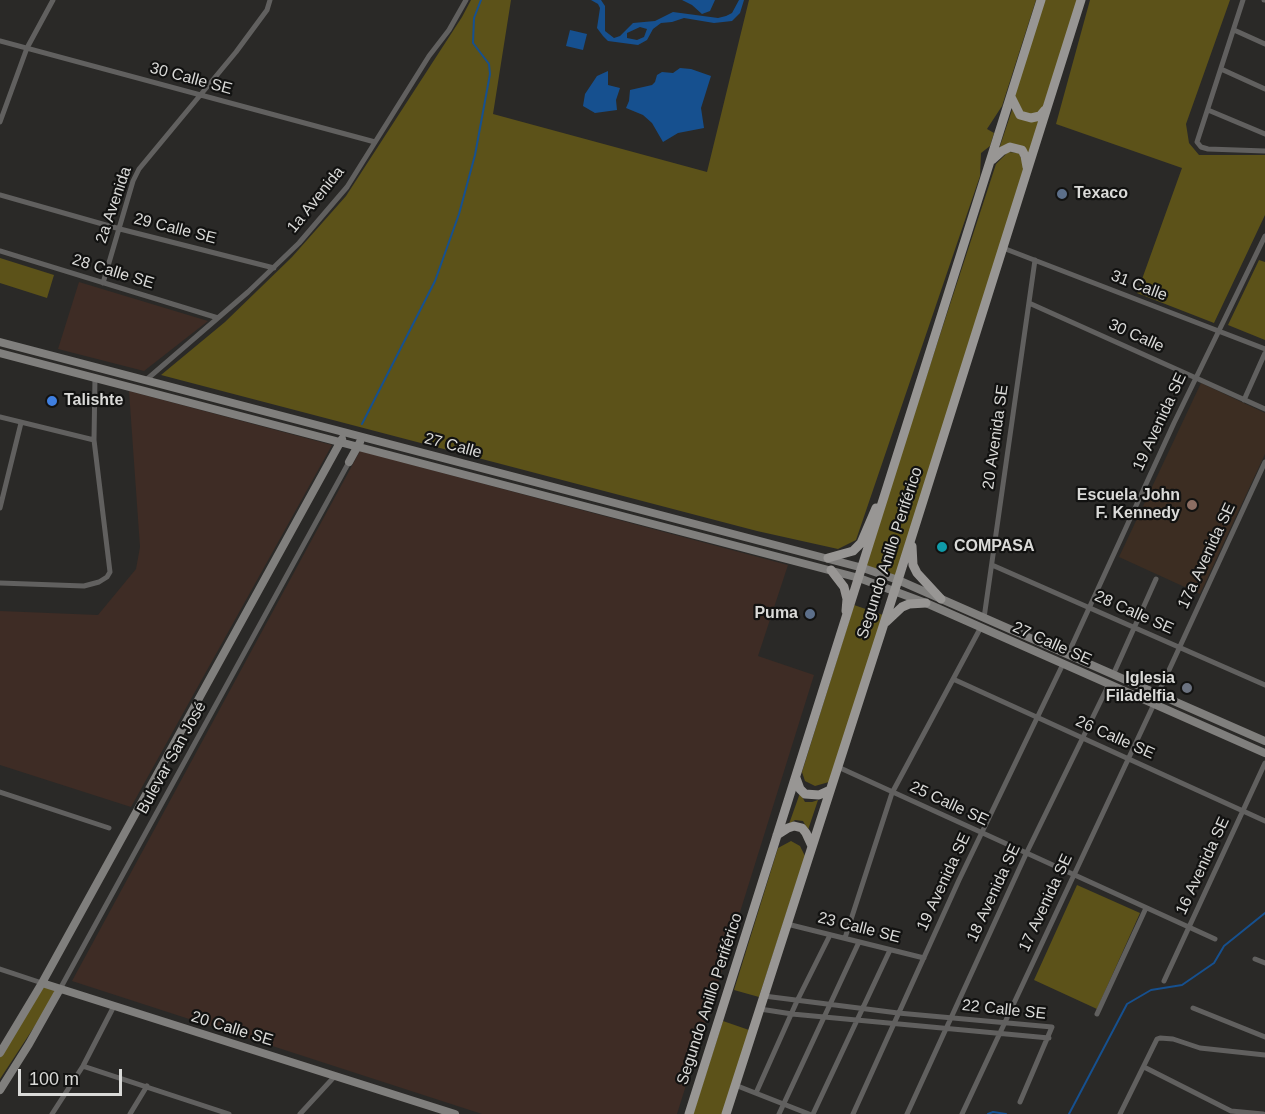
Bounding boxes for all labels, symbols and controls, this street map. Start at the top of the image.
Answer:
street label: 30 Calle SE [148,59,234,99]
street label: 1a Avenida [283,163,349,237]
street label: 2a Avenida [92,164,136,246]
place label: Texaco [1074,184,1128,204]
marker: Texaco [1055,187,1069,201]
street label: 29 Calle SE [132,209,218,249]
street label: 28 Calle SE [70,250,156,294]
street label: 31 Calle [1108,267,1170,305]
street label: 30 Calle [1105,315,1167,357]
street label: 19 Avenida SE [1129,370,1191,474]
street label: 20 Avenida SE [979,383,1013,491]
place label: Talishte [64,391,123,411]
marker: Talishte [45,394,59,408]
street label: 27 Calle [422,429,484,463]
street label: Segundo Anillo Periférico [853,465,927,641]
place label: Escuela John F. Kennedy [1077,486,1180,524]
marker: Escuela John F. Kennedy [1185,498,1199,512]
street label: 17a Avenida SE [1174,500,1240,612]
place label: COMPASA [954,537,1035,557]
marker: COMPASA [935,540,949,554]
street label: 28 Calle SE [1092,587,1176,639]
place label: Puma [754,604,798,624]
marker: Puma [803,607,817,621]
street label: 27 Calle SE [1010,618,1094,670]
place label: Iglesia Filadelfia [1106,669,1175,707]
marker: Iglesia Filadelfia [1180,681,1194,695]
street label: Bulevar San José [133,699,211,817]
street label: 26 Calle SE [1073,712,1157,764]
street label: 25 Calle SE [907,777,991,831]
street label: 16 Avenida SE [1172,814,1234,918]
street label: 19 Avenida SE [913,830,975,934]
street label: 18 Avenida SE [963,841,1025,945]
street label: 17 Avenida SE [1015,851,1077,955]
street label: 23 Calle SE [816,908,902,948]
street label: Segundo Anillo Periférico [673,911,747,1087]
street label: 22 Calle SE [961,996,1047,1024]
street label: 20 Calle SE [189,1007,275,1051]
scale bar [21,1057,124,1095]
text: 100 m [29,1069,79,1089]

